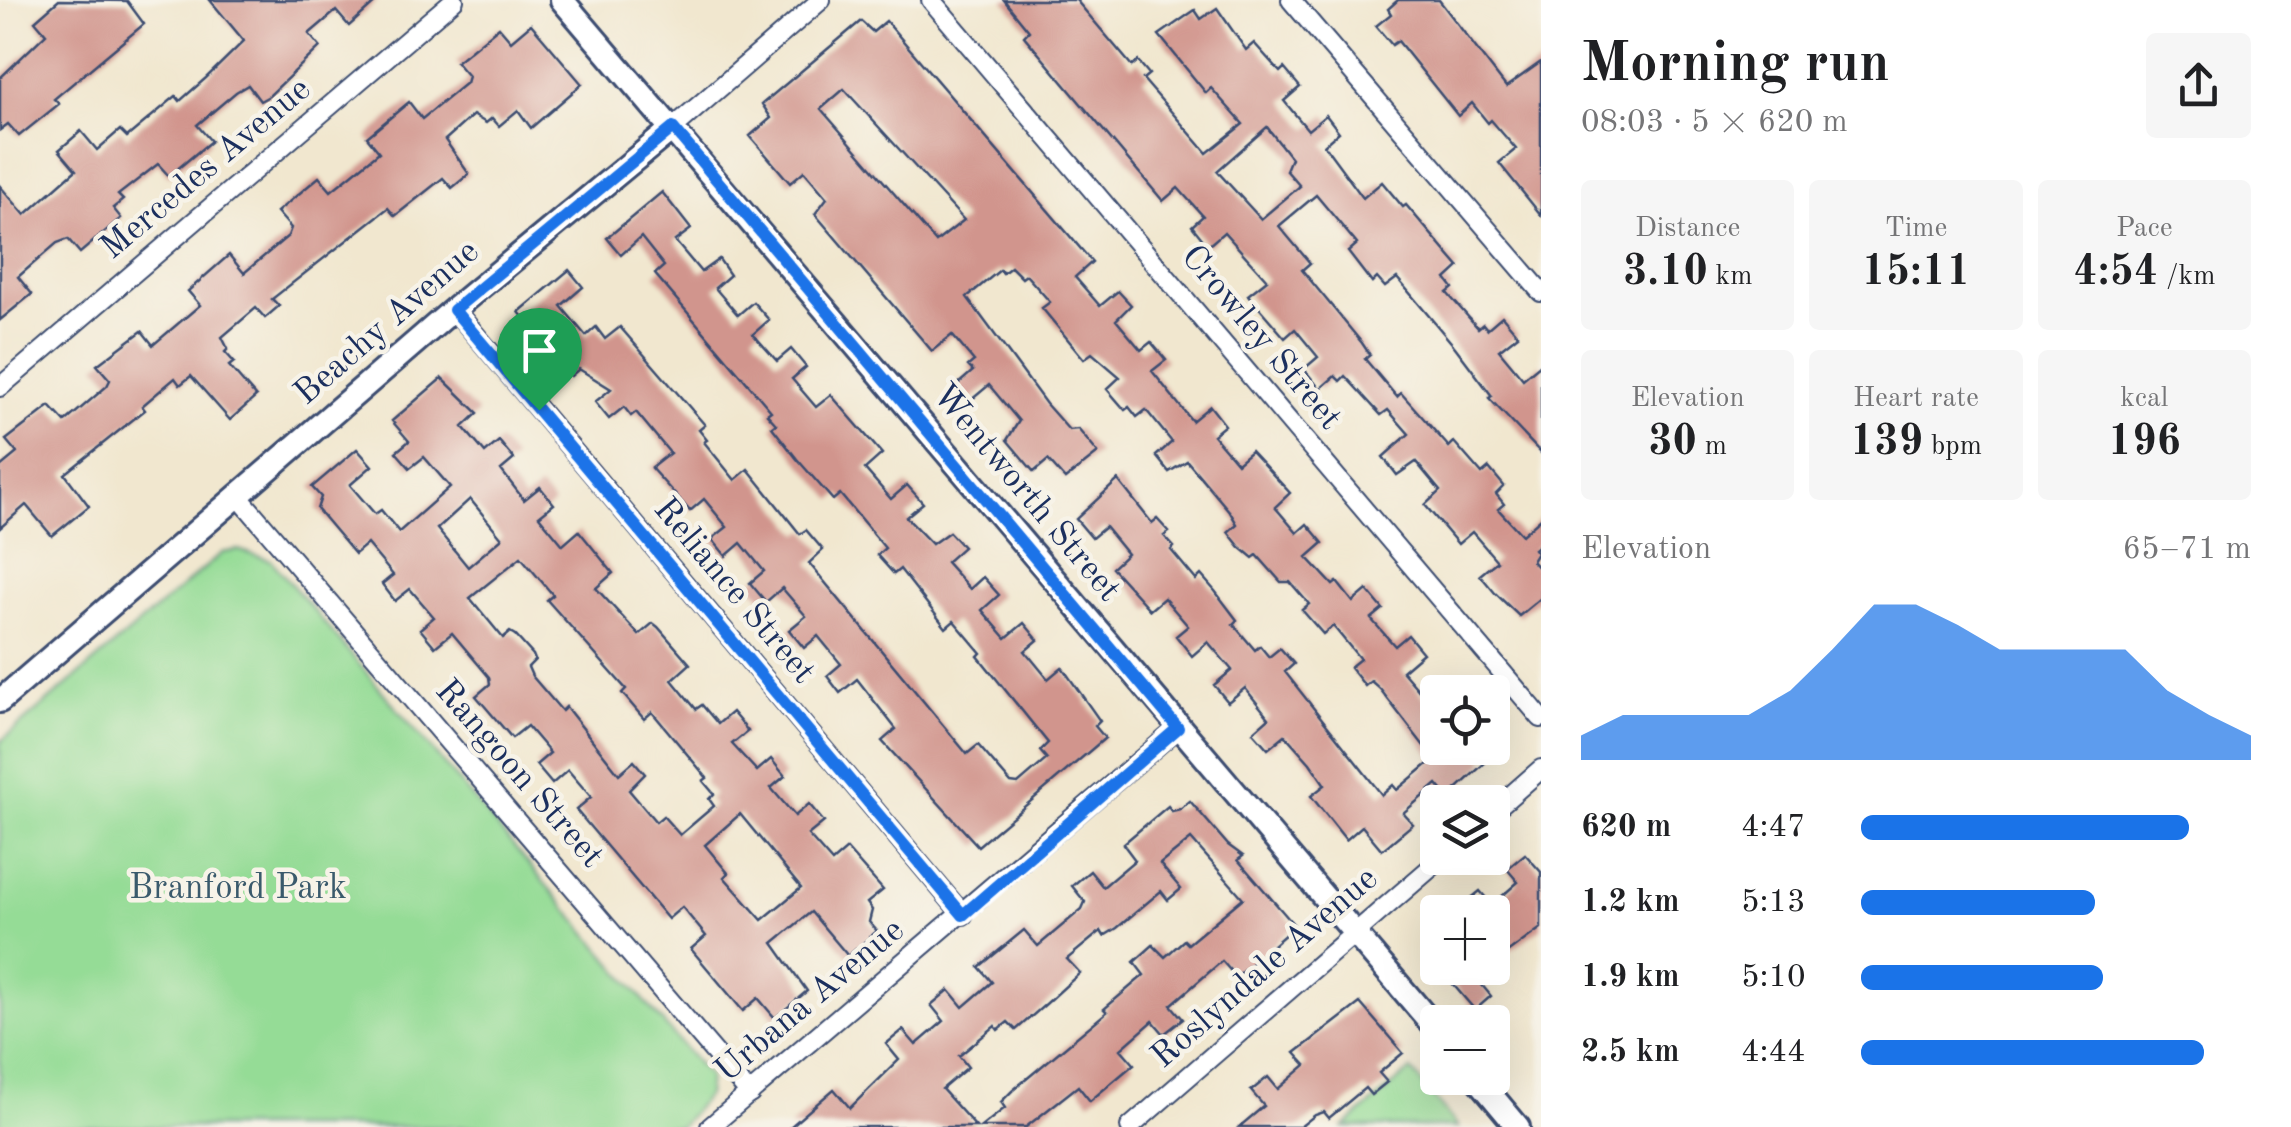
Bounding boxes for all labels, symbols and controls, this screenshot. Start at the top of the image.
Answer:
button: share [2146,33,2251,138]
text: Morning run [1581,38,1890,93]
street label: Mercedes Avenue [95,71,317,267]
text: 08:03 · 5 × 620 m [1581,107,1848,139]
text: Distance [1635,215,1740,243]
text: Time [1885,215,1947,243]
text: Pace [2116,215,2173,243]
street label: Beachy Avenue [288,234,486,412]
street label: Crowley Street [1174,239,1348,437]
text: 3.10 [1623,252,1708,294]
text: 15:11 [1861,252,1971,294]
text: 4:54 [2073,252,2158,294]
text: km [1708,263,1752,291]
text: /km [2158,263,2215,291]
pin [497,308,582,411]
icon: arrive [512,323,567,378]
street label: Wentworth Street [925,377,1127,609]
text: Elevation [1631,385,1745,413]
text: Heart rate [1853,385,1979,413]
text: kcal [2120,385,2168,413]
text: 30 [1648,422,1697,464]
text: 139 [1850,422,1923,464]
text: 196 [2108,422,2181,464]
text: m [1697,433,1727,461]
text: bpm [1923,433,1982,461]
street label: Reliance Street [647,492,821,690]
text: Elevation [1581,534,1711,566]
text: 65–71 m [2123,534,2251,566]
street label: Rangoon Street [428,673,610,875]
map controls [1420,675,1510,1095]
button: locate [1420,675,1510,765]
button: layers [1420,785,1510,875]
text: 620 m [1581,812,1671,844]
text: 4:47 [1741,812,1806,844]
street label: Roslyndale Avenue [1145,861,1385,1075]
park label: Branford Park [129,871,347,906]
text: 1.2 km [1581,887,1680,919]
text: 5:13 [1741,887,1806,919]
button: + [1420,895,1510,985]
street label: Urbana Avenue [709,912,911,1090]
text: 1.9 km [1581,962,1680,994]
text: 5:10 [1741,962,1806,994]
button: − [1420,1005,1510,1095]
text: 2.5 km [1581,1037,1680,1069]
text: 4:44 [1741,1037,1806,1069]

